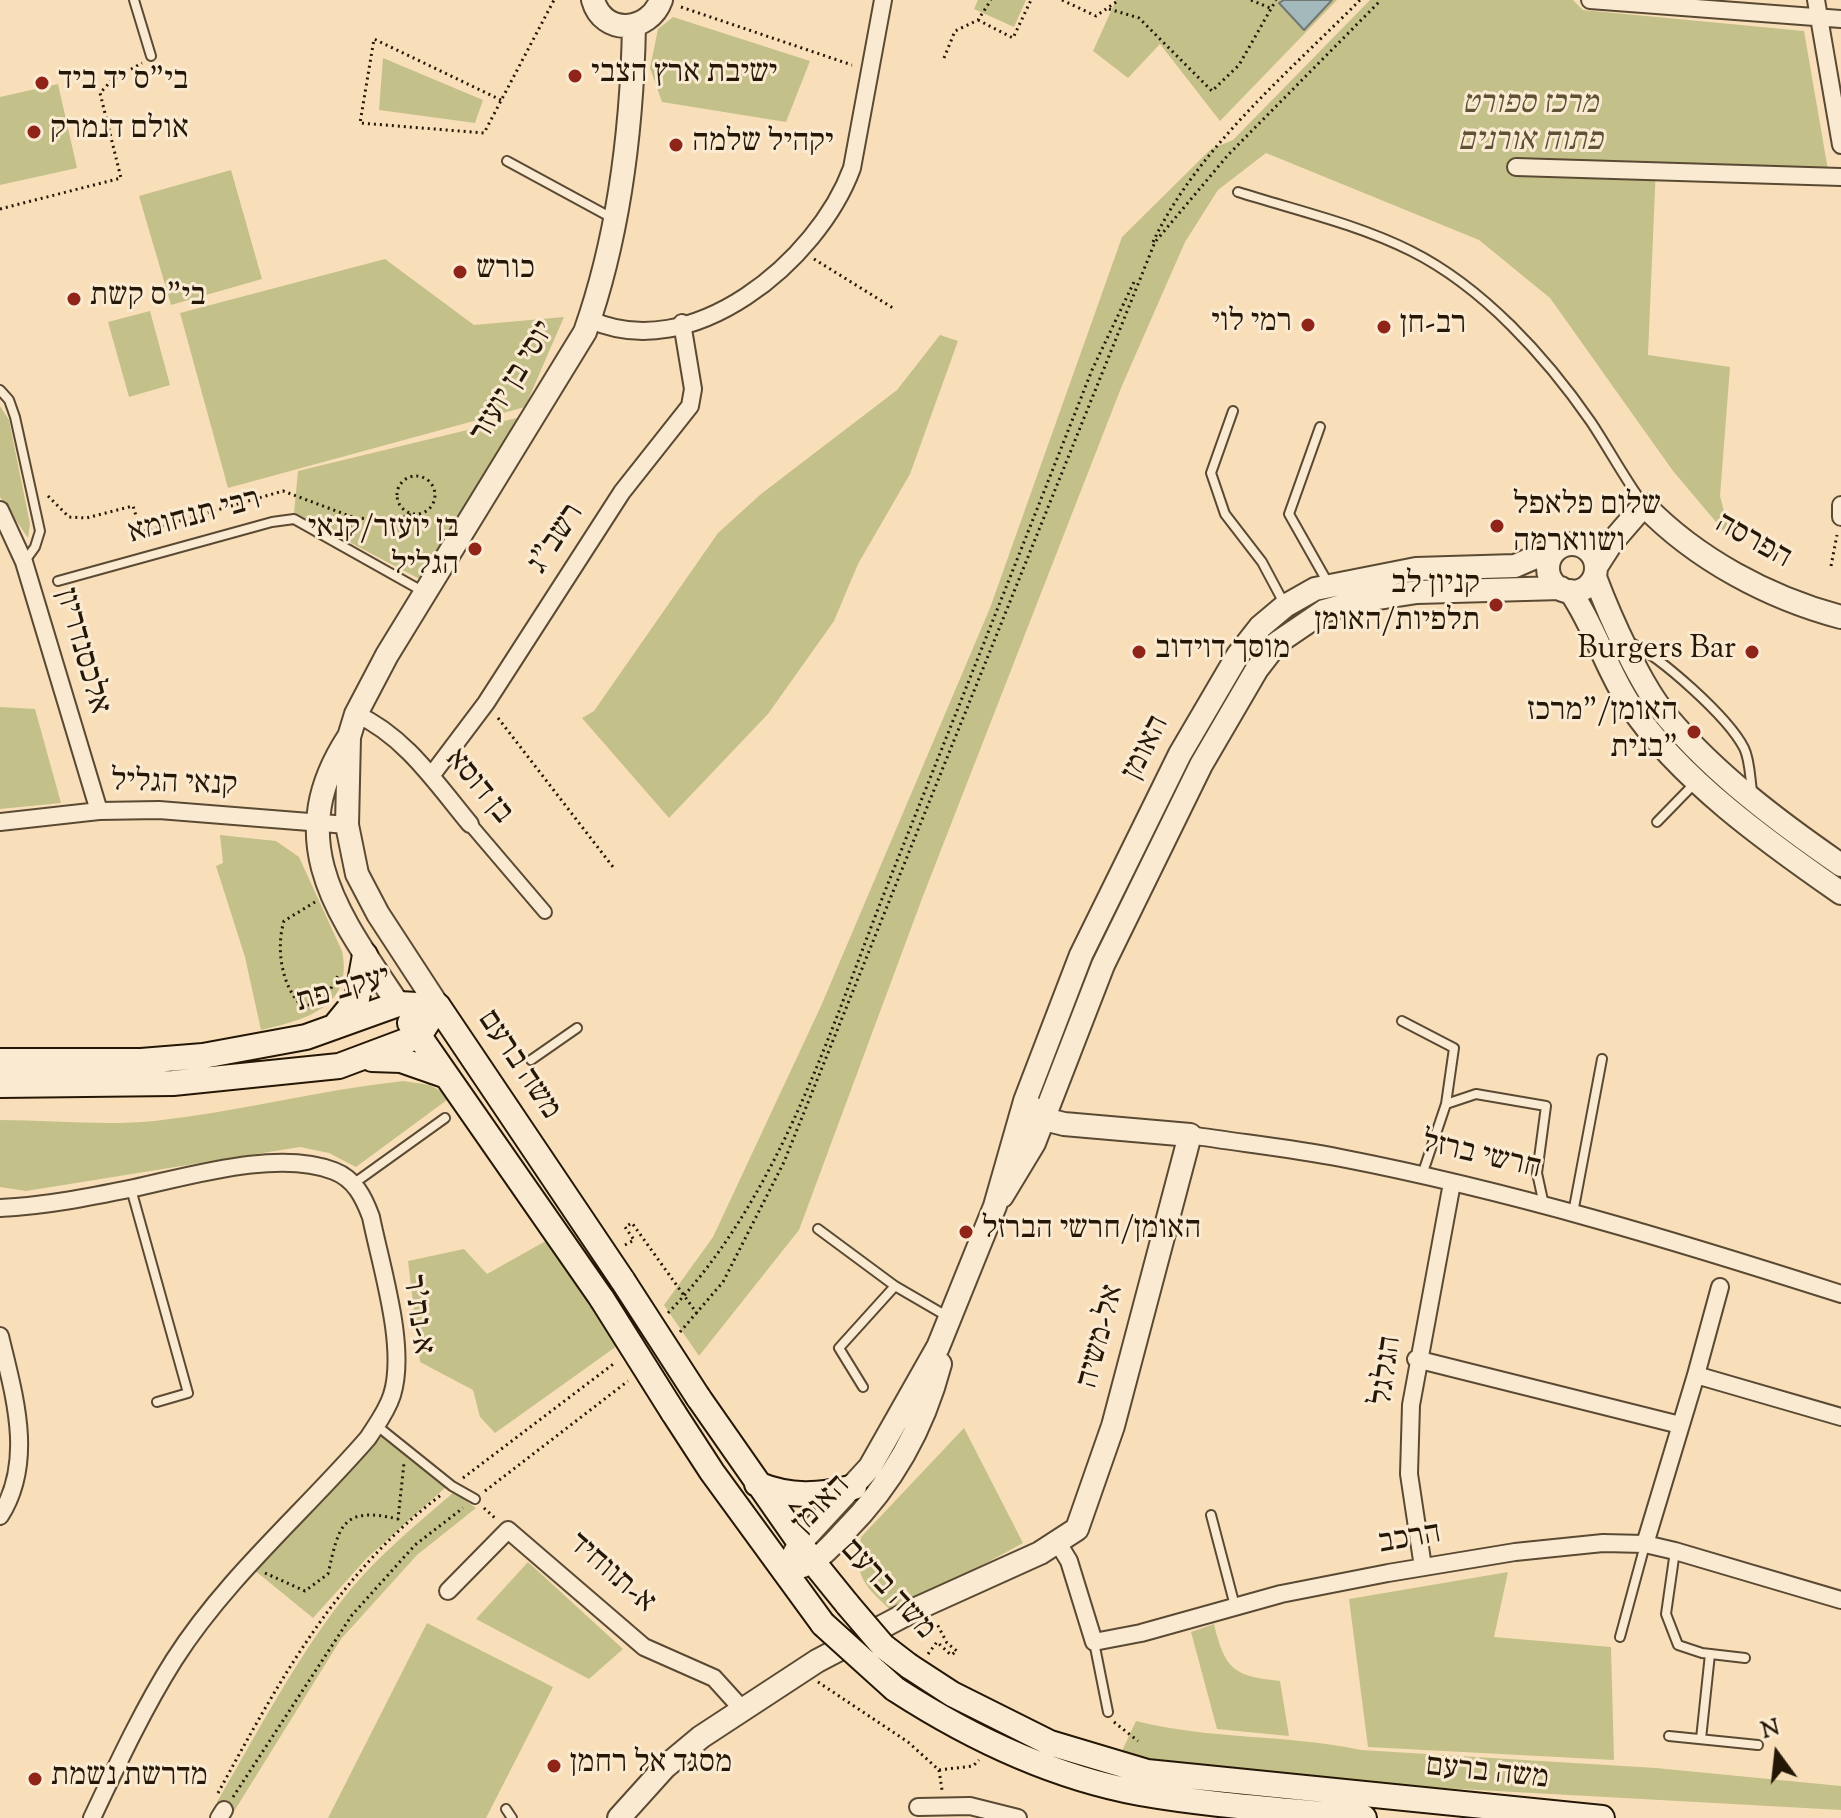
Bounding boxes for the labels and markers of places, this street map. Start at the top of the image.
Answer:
place label: ישיבת ארץ הצבי [591,57,778,95]
place label: בי"ס יד ביד [58,64,188,102]
marker: ישיבת ארץ הצבי [566,67,584,85]
marker: בי"ס יד ביד [33,74,51,92]
place label: אולם דנמרק [50,113,189,151]
marker: אולם דנמרק [25,123,43,141]
place label: יקהיל שלמה [692,126,834,164]
marker: יקהיל שלמה [667,136,685,154]
place label: כורש [476,253,535,291]
marker: כורש [451,263,469,281]
place label: בי"ס קשת [90,280,206,318]
marker: בי"ס קשת [65,290,83,308]
place label: רמי לוי [1211,306,1292,344]
place label: רב-חן [1400,308,1466,346]
marker: רמי לוי [1299,316,1317,334]
marker: רב-חן [1375,318,1393,336]
place label: שלום פלאפל ושווארמה [1513,489,1661,564]
place label: בן יועזר/קנאי הגליל [308,512,459,587]
marker: שלום פלאפל ושווארמה [1488,517,1506,535]
marker: בן יועזר/קנאי הגליל [466,540,484,558]
place label: קניון לב תלפיות/האומן [1314,568,1480,643]
marker: קניון לב תלפיות/האומן [1487,596,1505,614]
place label: מוסך דוידוב [1155,633,1290,671]
place label: Burgers Bar [1577,633,1736,671]
marker: מוסך דוידוב [1130,643,1148,661]
marker: Burgers Bar [1743,643,1761,661]
place label: האומן/"מרכז בנית" [1527,695,1678,770]
marker: האומן/"מרכז בנית" [1685,723,1703,741]
place label: האומן/חרשי הברזל [982,1213,1201,1251]
marker: האומן/חרשי הברזל [957,1223,975,1241]
place label: מסגד אל רחמן [570,1747,732,1785]
marker: מסגד אל רחמן [545,1757,563,1775]
place label: מדרשת נשמת [51,1760,208,1798]
marker: מדרשת נשמת [26,1770,44,1788]

